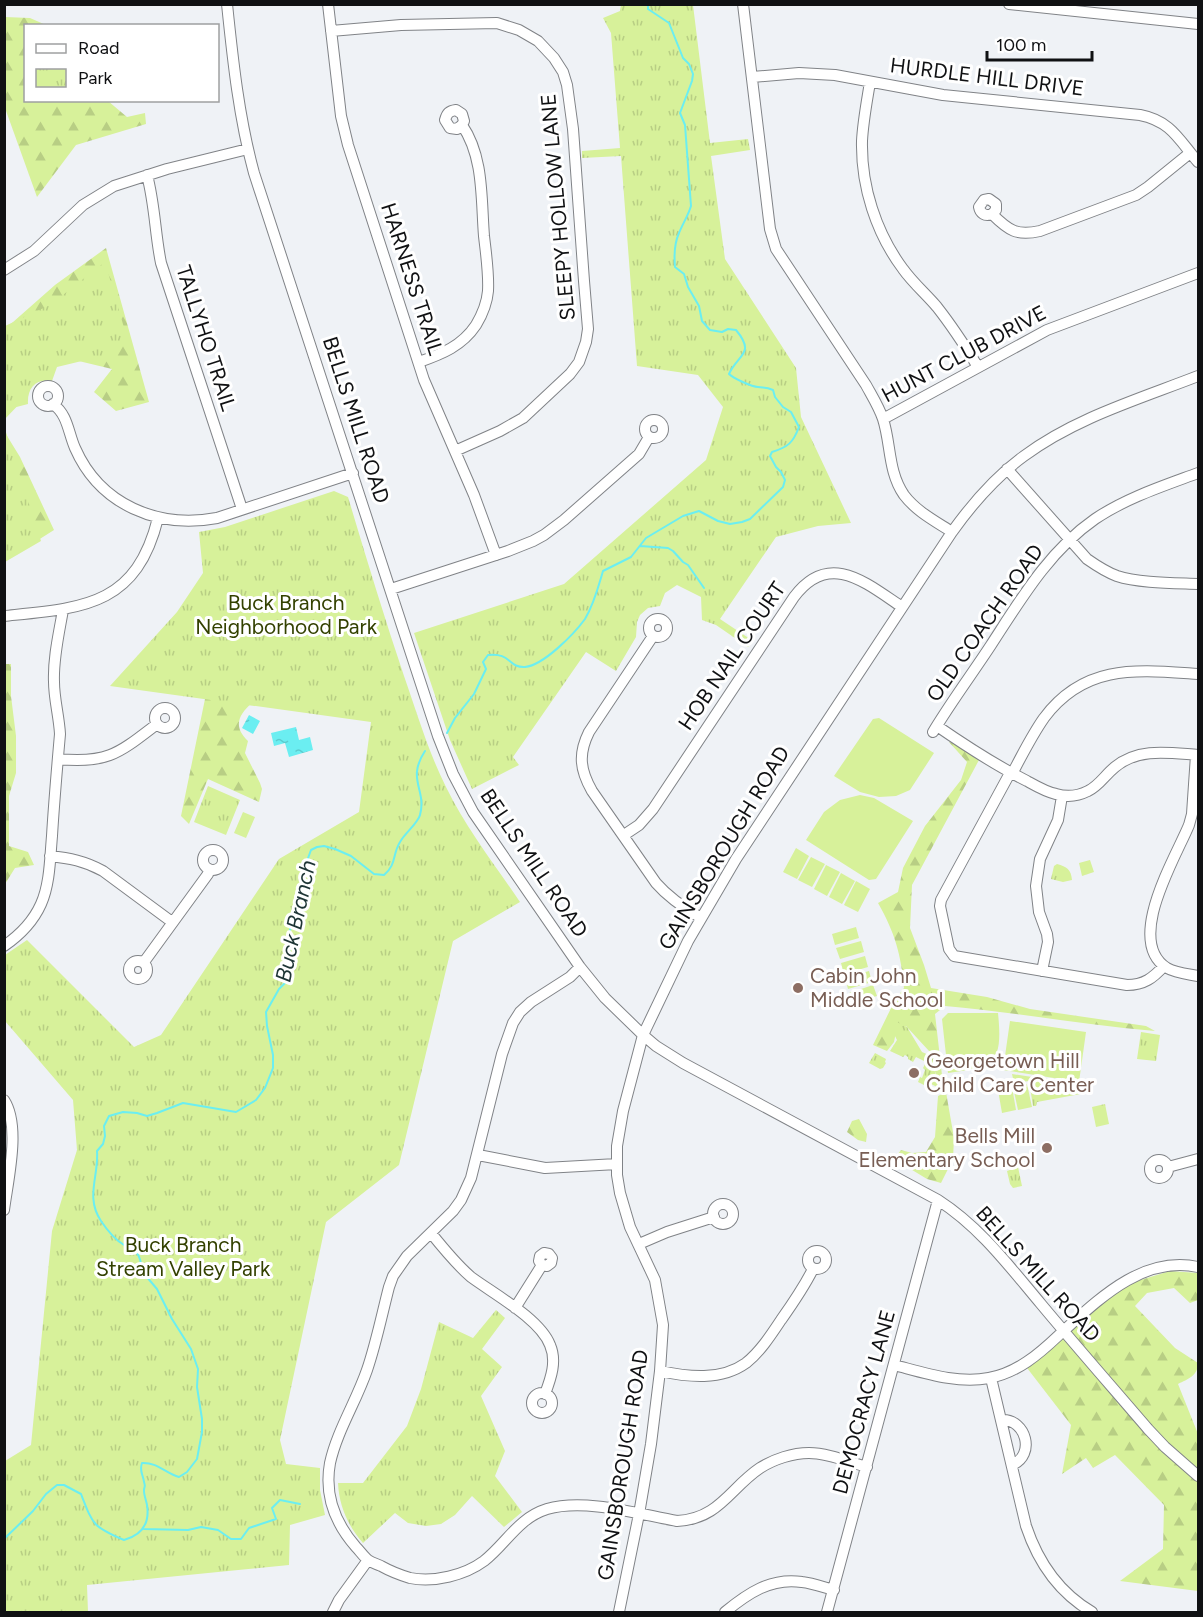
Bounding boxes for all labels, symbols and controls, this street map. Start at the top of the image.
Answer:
legend [24,24,219,102]
scale bar [987,24,1092,62]
text: 100 m [996,34,1046,56]
text: Road [78,37,119,59]
street label: HURDLE HILL DRIVE [889,52,1086,101]
text: Park [78,67,113,89]
street label: SLEEPY HOLLOW LANE [535,93,580,321]
street label: HARNESS TRAIL [376,200,449,358]
street label: TALLYHO TRAIL [171,262,242,414]
street label: HUNT CLUB DRIVE [877,300,1050,408]
street label: BELLS MILL ROAD [318,333,395,506]
street label: OLD COACH ROAD [921,539,1048,706]
street label: HOB NAIL COURT [673,577,791,735]
park label: Buck Branch Neighborhood Park [195,590,378,639]
street label: GAINSBOROUGH ROAD [653,741,794,954]
street label: BELLS MILL ROAD [475,784,593,942]
water label: Buck Branch [269,858,322,985]
place label: Cabin John Middle School [810,963,943,1012]
marker: Cabin John Middle School [791,981,805,995]
place label: Georgetown Hill Child Care Center [926,1048,1094,1097]
marker: Georgetown Hill Child Care Center [907,1066,921,1080]
place label: Bells Mill Elementary School [859,1123,1035,1172]
marker: Bells Mill Elementary School [1040,1141,1054,1155]
street label: BELLS MILL ROAD [971,1201,1106,1347]
park label: Buck Branch Stream Valley Park [96,1232,271,1281]
street label: DEMOCRACY LANE [827,1307,900,1497]
street label: GAINSBOROUGH ROAD [592,1348,653,1582]

